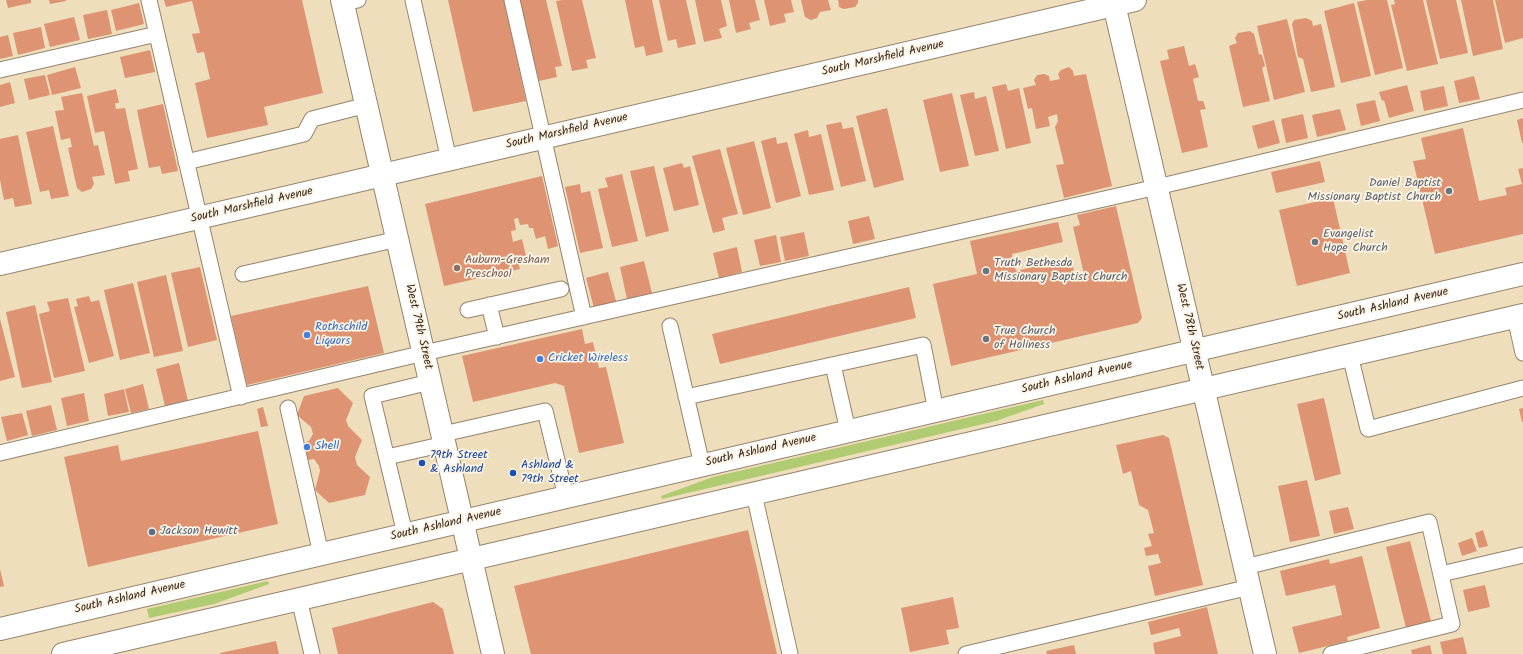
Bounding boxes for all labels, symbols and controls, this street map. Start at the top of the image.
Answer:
street label: South Marshfield Avenue [821,38,945,80]
street label: South Marshfield Avenue [505,111,629,153]
place label: Daniel Baptist Missionary Baptist Church [1308,177,1441,205]
street label: South Marshfield Avenue [190,185,314,227]
marker: Daniel Baptist Missionary Baptist Church [1444,186,1454,196]
place label: Evangelist Hope Church [1323,228,1388,256]
marker: Evangelist Hope Church [1310,237,1320,247]
place label: Auburn-Gresham Preschool [465,254,549,282]
place label: Truth Bethesda Missionary Baptist Church [994,257,1127,285]
marker: Auburn-Gresham Preschool [452,263,462,273]
marker: Truth Bethesda Missionary Baptist Church [981,266,991,276]
street label: West 78th Street [1172,282,1206,372]
street label: West 79th Street [401,283,435,371]
street label: South Ashland Avenue [1336,285,1450,325]
place label: Rothschild Liquors [315,321,367,349]
place label: True Church of Holiness [994,325,1056,353]
marker: Rothschild Liquors [302,330,312,340]
marker: True Church of Holiness [981,334,991,344]
place label: Cricket Wireless [548,352,628,366]
marker: Cricket Wireless [535,354,545,364]
street label: South Ashland Avenue [1020,358,1134,398]
street label: South Ashland Avenue [704,431,818,471]
place label: Shell [315,440,339,454]
marker: Shell [302,442,312,452]
place label: 79th Street & Ashland [430,449,488,477]
marker: 79th Street & Ashland [417,458,427,468]
place label: Ashland & 79th Street [521,459,579,487]
marker: Ashland & 79th Street [508,468,518,478]
street label: South Ashland Avenue [389,505,503,545]
place label: Jackson Hewitt [160,525,238,539]
marker: Jackson Hewitt [147,527,157,537]
street label: South Ashland Avenue [73,578,187,618]

